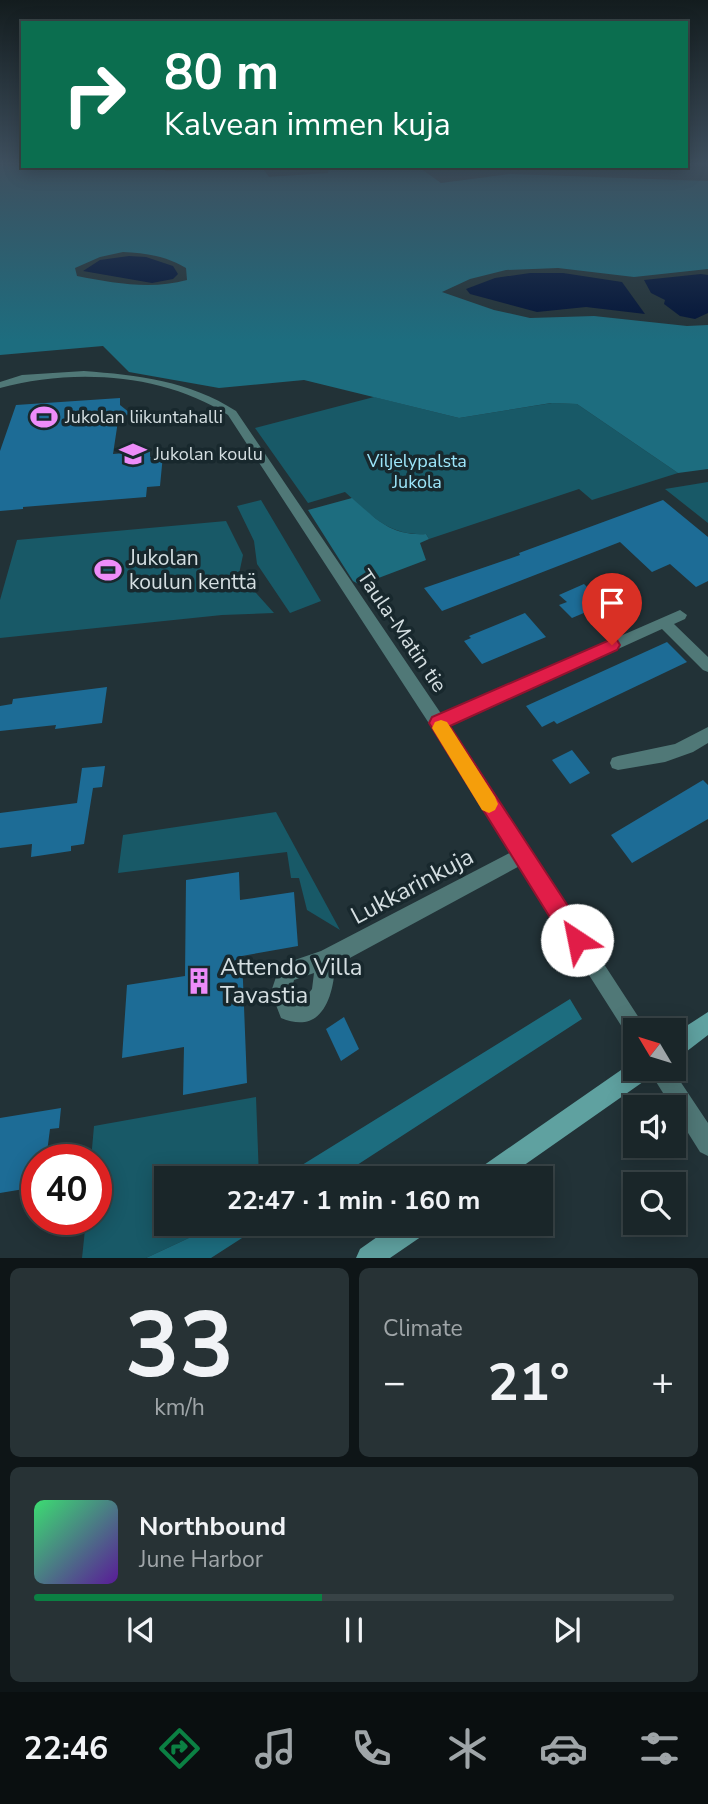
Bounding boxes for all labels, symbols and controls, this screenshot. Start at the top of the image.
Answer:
text: 80 m [164,39,279,106]
icon: right [49,49,140,140]
text: Kalvean immen kuja [164,103,451,146]
sports icon: Jukolan liikuntahalli [29,402,59,432]
place label: Jukolan liikuntahalli [64,405,223,429]
school or university icon: Jukolan koulu [118,439,148,469]
place label: Jukolan koulu [153,442,263,466]
park label: Viljelypalsta Jukola [366,449,467,494]
place label: Jukolan koulun kenttä [128,544,257,596]
sports icon: Jukolan koulun kenttä [93,555,123,585]
street label: Taula-Matin tie [351,564,453,698]
pin [582,573,642,645]
icon: arrive [593,584,631,622]
street label: Lukkarinkuja [345,840,479,932]
position arrow [540,903,614,977]
place label: Attendo Villa Tavastia [220,951,363,1011]
building icon: Attendo Villa Tavastia [184,966,214,996]
north arrow [623,1018,686,1082]
map controls [623,1018,686,1235]
button: sound [623,1095,686,1158]
speed limit sign: 40 [21,1144,112,1235]
button: search [623,1172,686,1235]
text: 22:47 · 1 min · 160 m [227,1183,480,1218]
text: 33 [125,1284,234,1408]
text: Climate [383,1313,463,1344]
text: 21° [487,1347,570,1418]
text: − [383,1357,406,1408]
text: + [651,1357,674,1408]
text: km/h [154,1392,205,1423]
text: Northbound [139,1509,286,1544]
text: June Harbor [139,1544,263,1575]
icon: previous [122,1611,160,1649]
icon: pause [335,1611,373,1649]
icon: next [548,1611,586,1649]
icon: directions [155,1724,204,1773]
icon: music [251,1724,300,1773]
icon: phone [347,1724,396,1773]
icon: climate [443,1724,492,1773]
icon: car [539,1724,588,1773]
icon: filters [635,1724,684,1773]
text: 22:46 [24,1727,108,1770]

